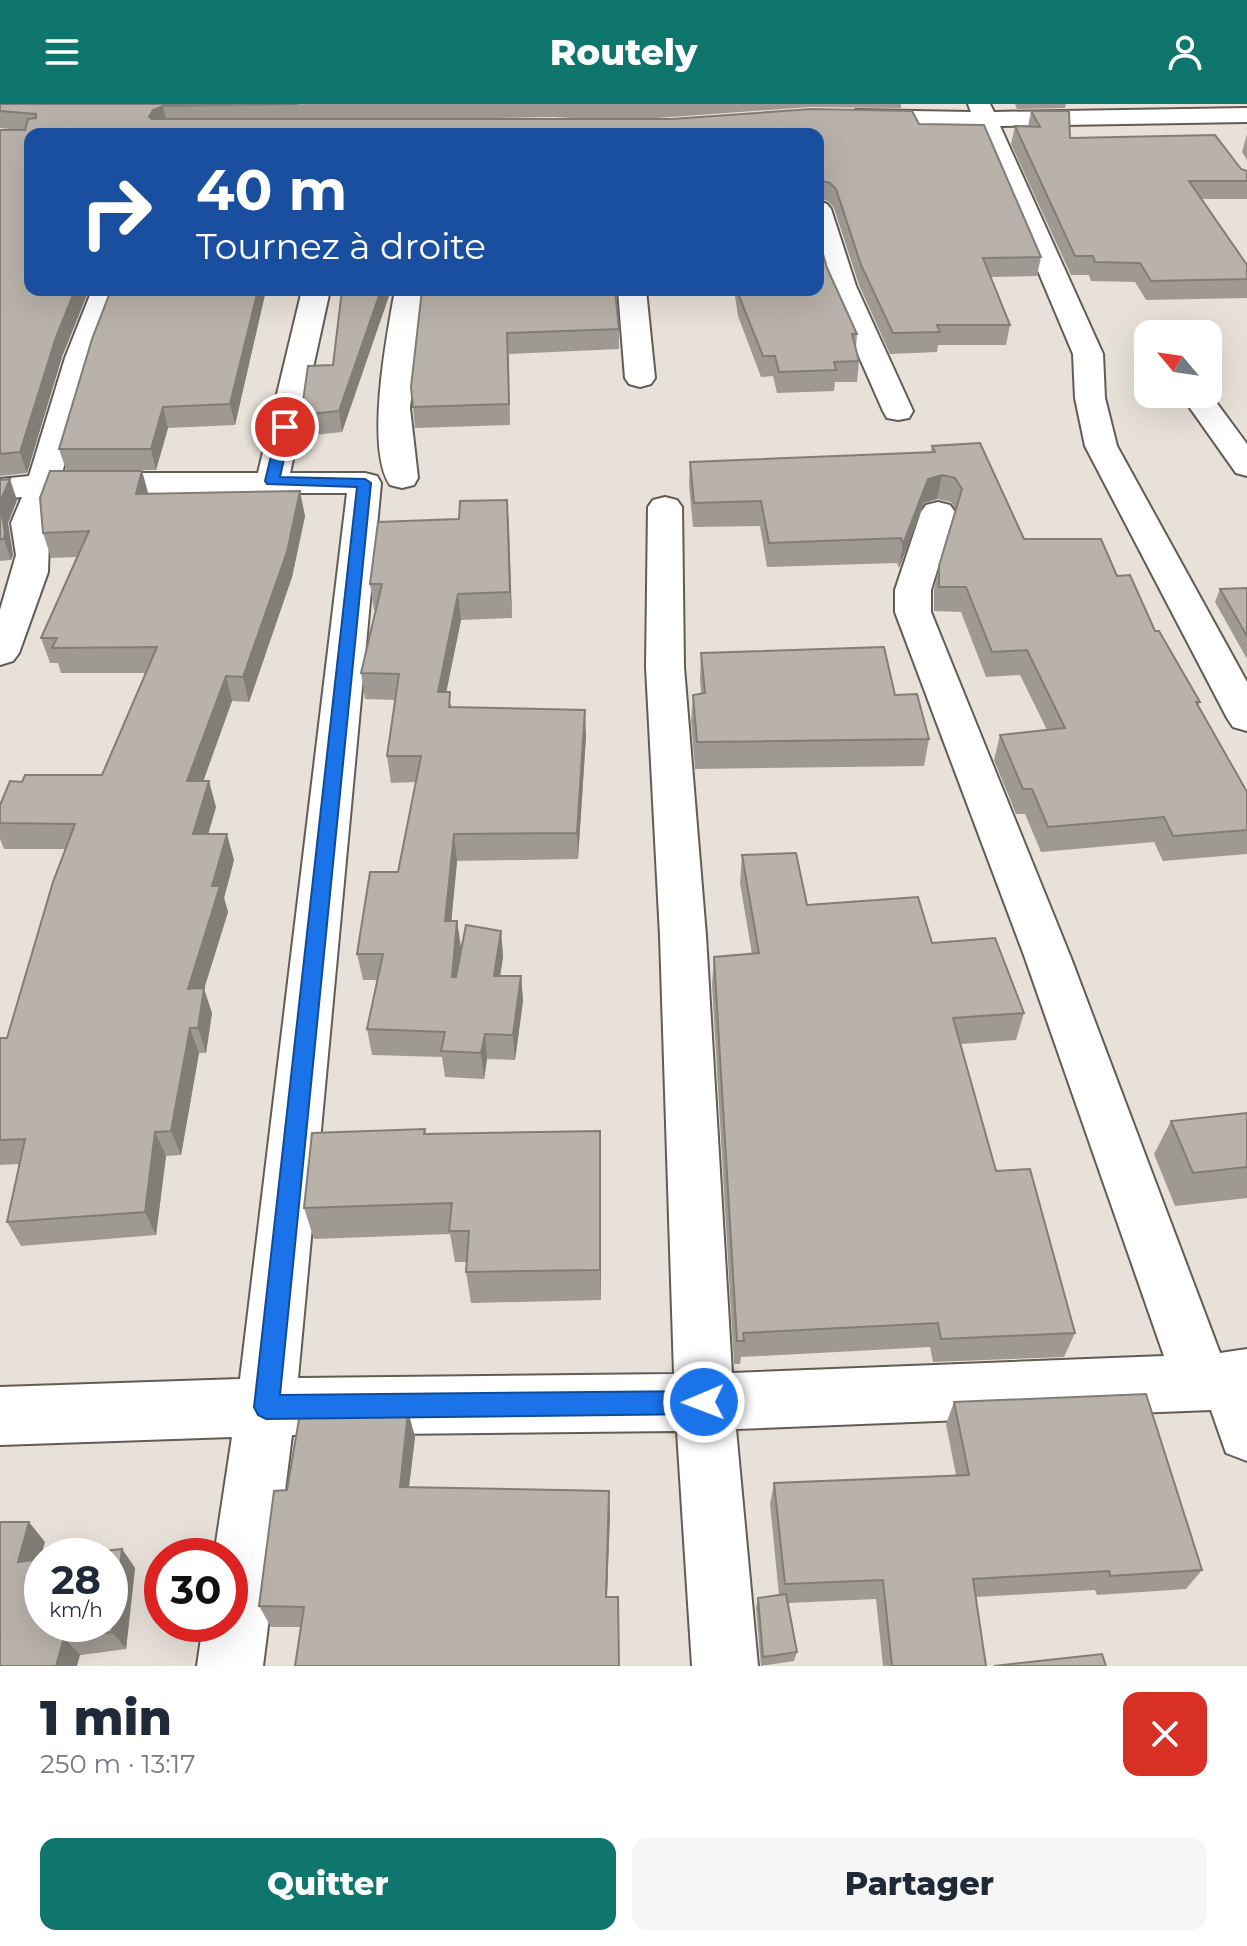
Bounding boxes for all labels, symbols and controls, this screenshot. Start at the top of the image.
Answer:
icon: menu [40,30,84,74]
text: Routely [550,30,697,74]
icon: person [1163,30,1207,74]
text: 40 m [196,156,347,224]
icon: right [64,160,168,264]
text: Tournez à droite [196,224,486,268]
north arrow [1134,320,1222,408]
map controls [1134,320,1222,408]
pin [251,393,319,461]
icon: arrive [263,405,307,449]
position arrow [662,1360,746,1444]
speed limit sign: 30 [144,1538,248,1642]
text: 28 [51,1555,101,1604]
text: km/h [49,1598,103,1622]
text: 1 min [40,1689,172,1747]
button: close [1123,1692,1207,1776]
text: 250 m · 13:17 [40,1748,196,1780]
button: Quitter [40,1838,616,1930]
button: Partager [632,1838,1207,1930]

